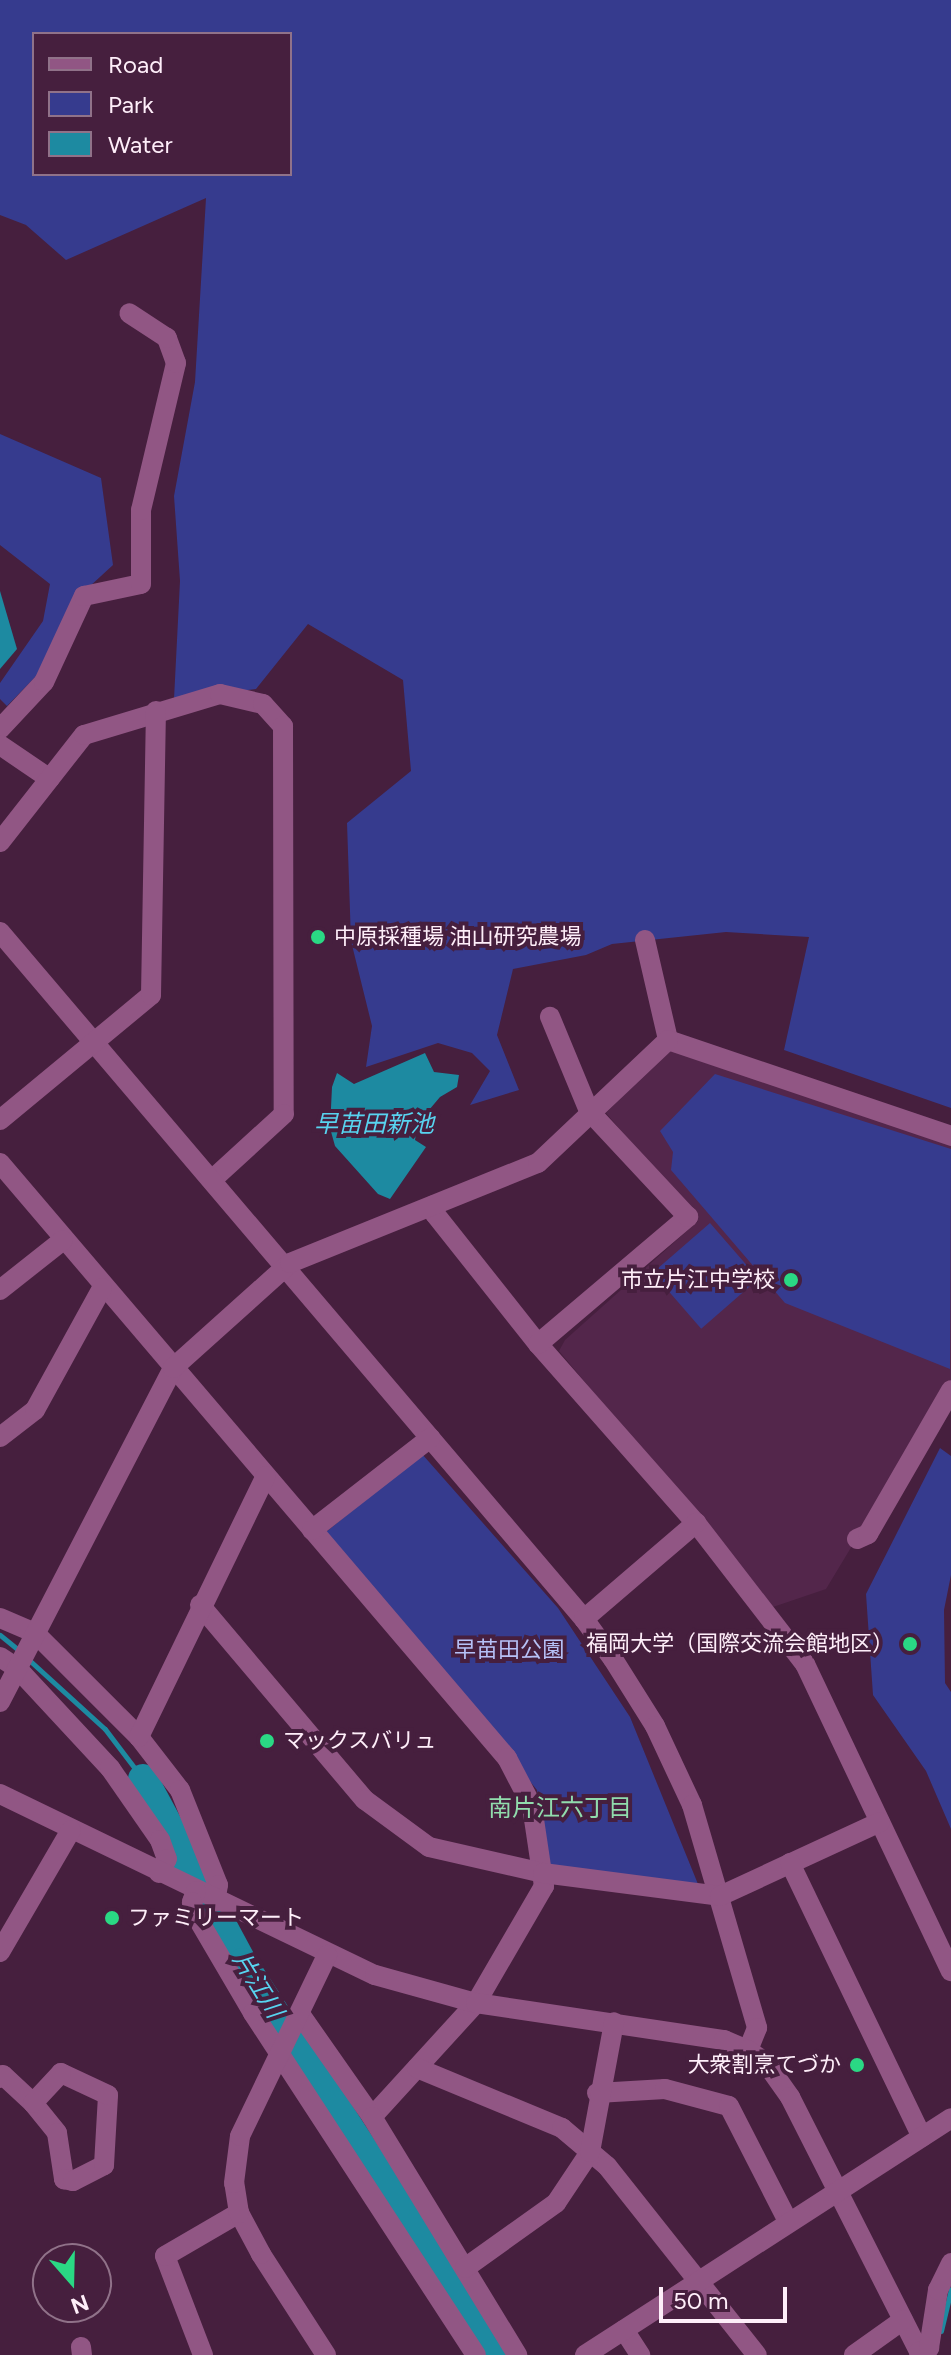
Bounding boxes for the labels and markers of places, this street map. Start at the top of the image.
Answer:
place label: 中原採種場 油山研究農場 [334,924,581,950]
marker: 中原採種場 油山研究農場 [309,928,327,946]
place label: 市立片江中学校 [621,1267,775,1293]
marker: 市立片江中学校 [782,1271,800,1289]
place label: 福岡大学（国際交流会館地区） [586,1631,894,1657]
marker: 福岡大学（国際交流会館地区） [901,1635,919,1653]
place label: マックスバリュ [283,1728,437,1754]
marker: マックスバリュ [258,1732,276,1750]
place label: ファミリーマート [128,1905,304,1931]
marker: ファミリーマート [103,1909,121,1927]
place label: 大衆割烹てづか [687,2052,841,2078]
marker: 大衆割烹てづか [848,2056,866,2074]

